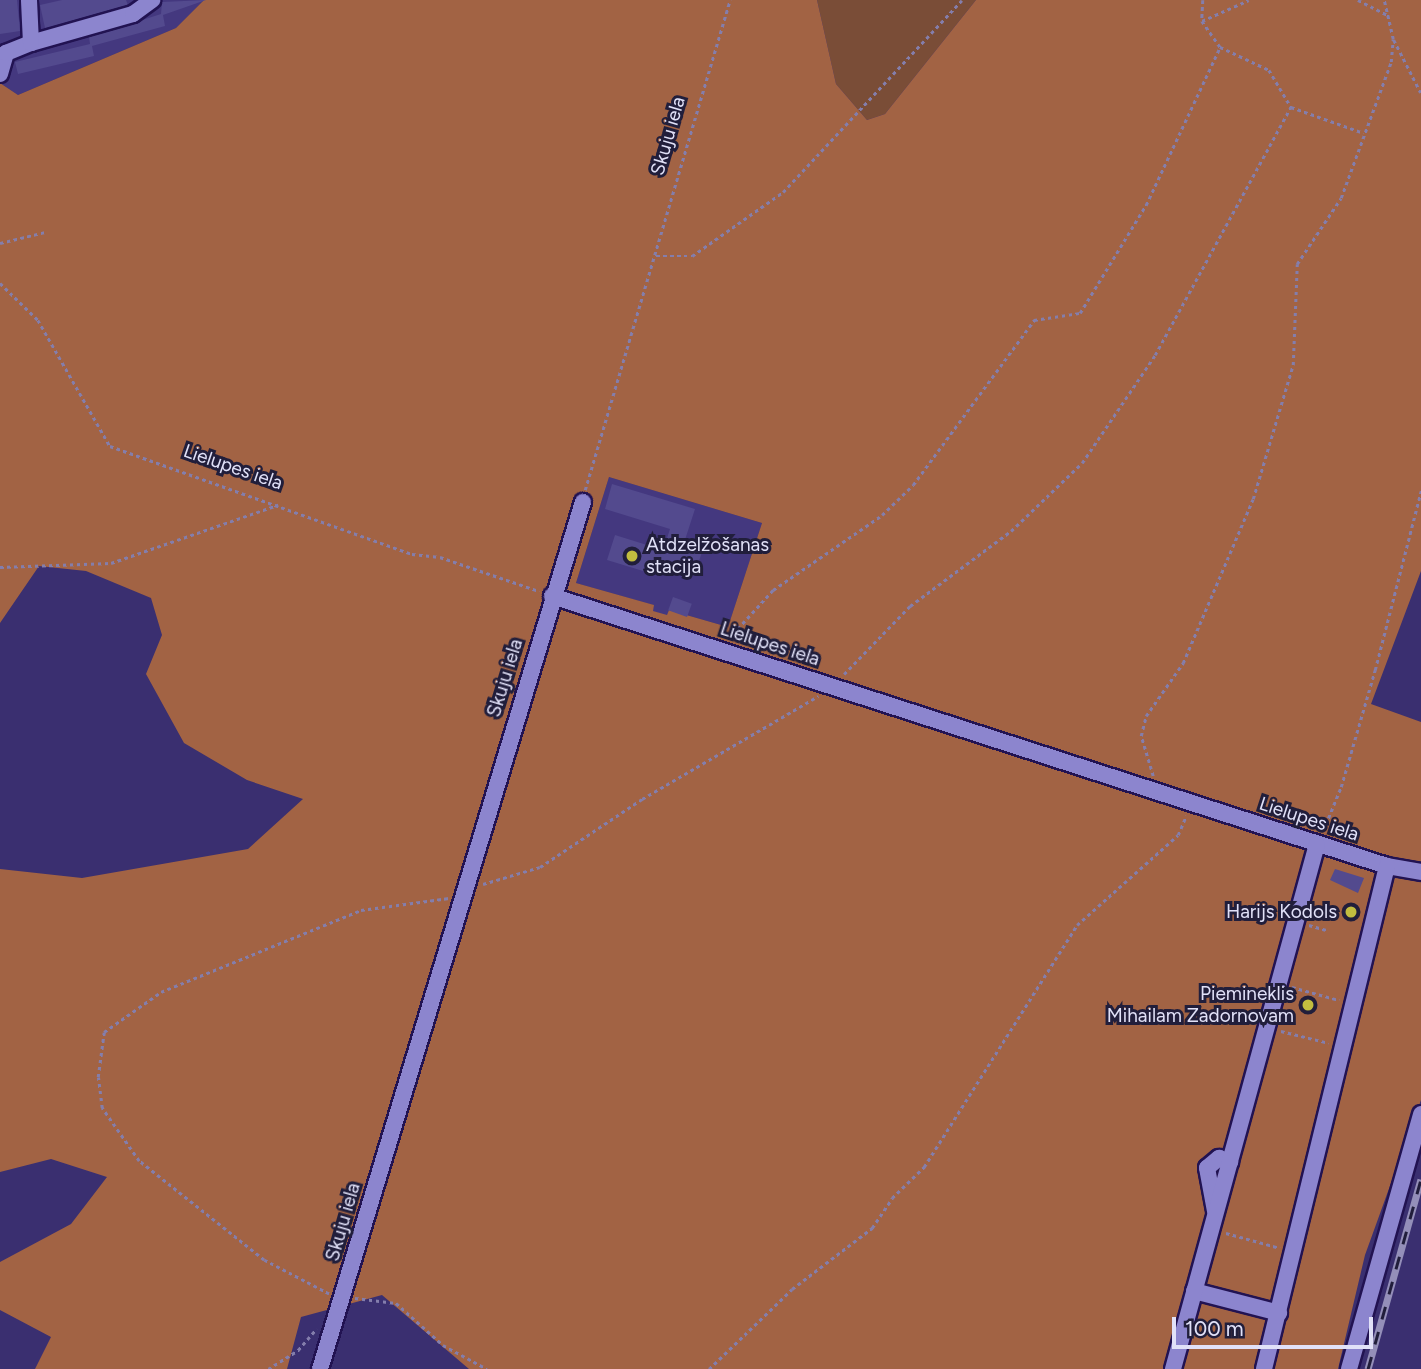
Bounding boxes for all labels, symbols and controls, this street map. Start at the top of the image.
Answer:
street label: Skuju iela [646,94,690,178]
street label: Lielupes iela [180,439,286,495]
place label: Atdzelžošanas stacija [646,534,769,578]
marker: Atdzelžošanas stacija [624,548,640,564]
street label: Lielupes iela [717,617,823,671]
street label: Skuju iela [482,636,528,720]
street label: Lielupes iela [1256,792,1362,846]
place label: Harijs Kodols [1226,901,1337,923]
marker: Harijs Kodols [1343,904,1359,920]
place label: Piemineklis Mihailam Zadornovam [1107,983,1294,1027]
marker: Piemineklis Mihailam Zadornovam [1300,997,1316,1013]
street label: Skuju iela [321,1180,365,1264]
scale bar [1176,1302,1377,1346]
text: 100 m [1185,1316,1244,1341]

